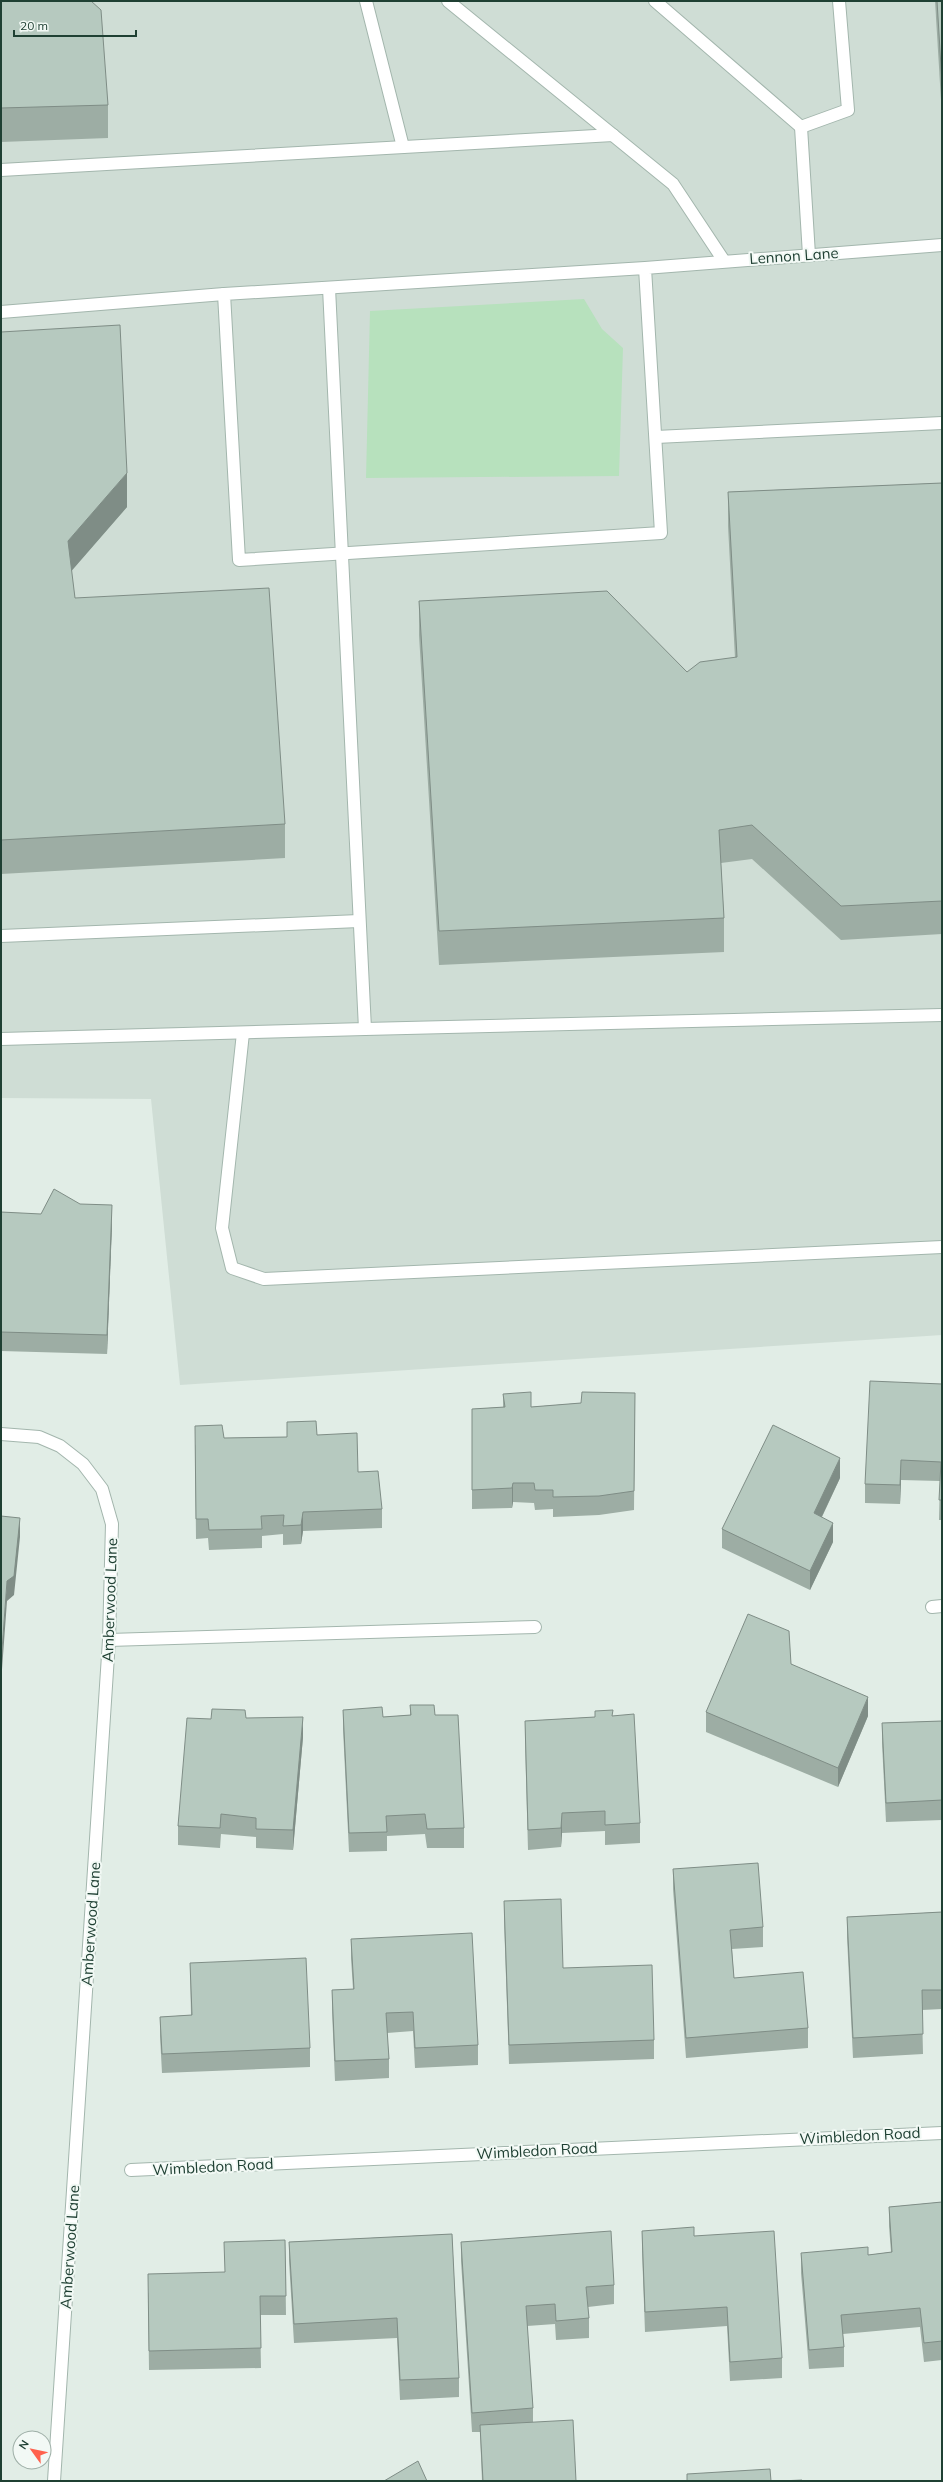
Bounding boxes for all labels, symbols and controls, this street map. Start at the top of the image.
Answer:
scale bar [14,12,136,38]
text: 20 m [20,18,48,33]
street label: Lennon Lane [749,243,839,268]
street label: Amberwood Lane [98,1538,121,1662]
street label: Amberwood Lane [77,1861,104,1987]
street label: Wimbledon Road [799,2123,921,2148]
street label: Wimbledon Road [476,2138,598,2163]
street label: Wimbledon Road [152,2154,274,2179]
street label: Amberwood Lane [56,2184,83,2310]
north arrow [12,2430,52,2470]
text: N [15,2437,32,2452]

